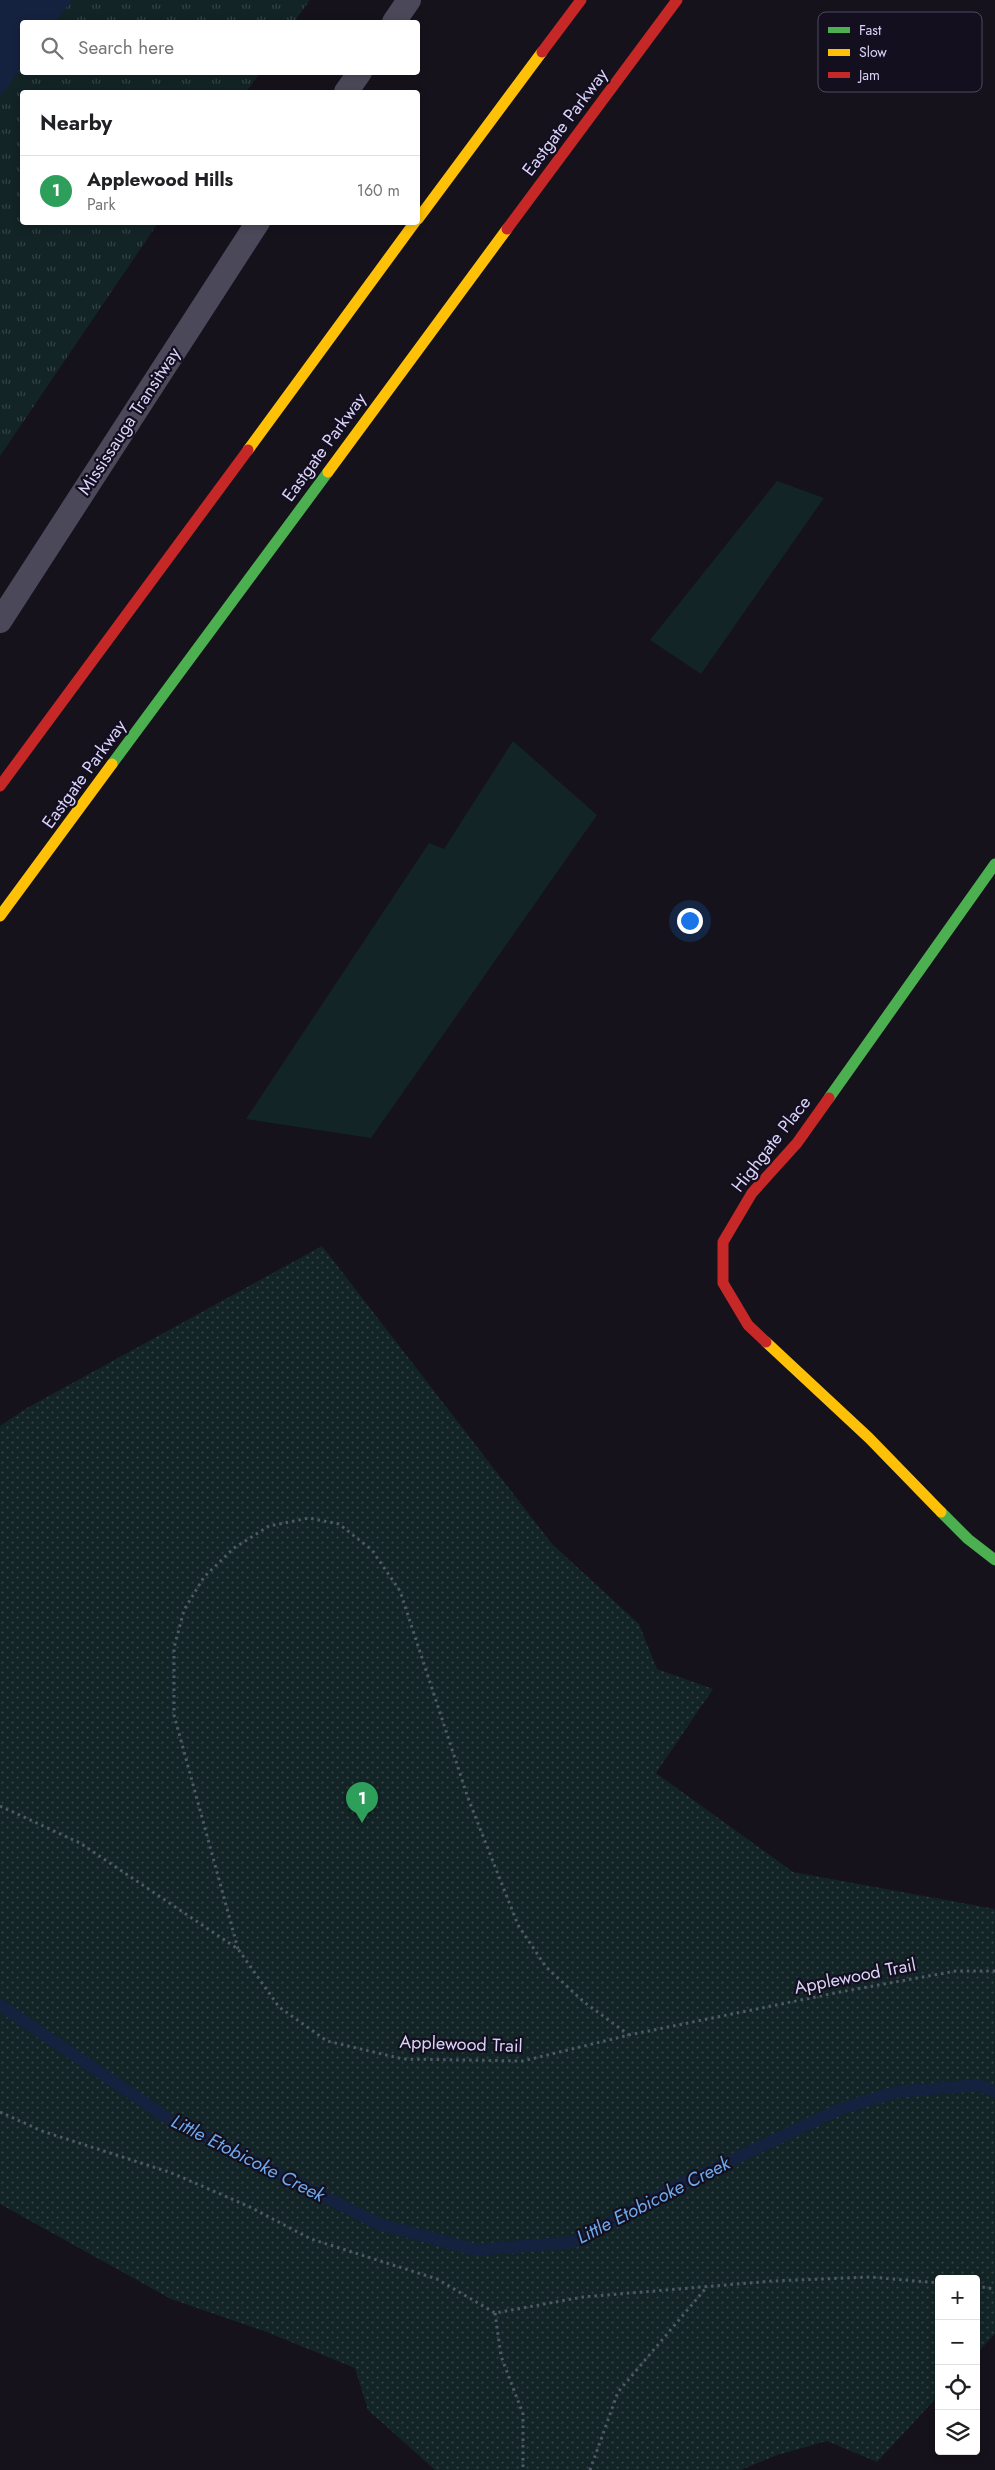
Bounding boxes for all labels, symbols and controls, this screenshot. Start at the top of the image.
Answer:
legend [818,12,982,92]
search box [20,20,420,75]
text: Fast [859,20,882,40]
icon: search [38,34,66,62]
text: Search here [78,34,174,61]
text: Slow [859,42,887,62]
street label: Eastgate Parkway [516,63,614,181]
text: Jam [857,65,880,85]
text: Nearby [40,108,112,138]
text: Applewood Hills [87,166,233,193]
text: 1 [52,179,60,202]
text: 160 m [357,179,400,202]
text: Park [87,193,116,216]
street label: Mississauga Transitway [71,342,187,500]
street label: Eastgate Parkway [276,387,373,507]
street label: Eastgate Parkway [36,714,133,834]
your location [677,908,703,934]
street label: Highgate Place [725,1090,817,1198]
pin: 1 [346,1782,378,1823]
street label: Applewood Trail [792,1951,918,2001]
street label: Applewood Trail [399,2029,523,2059]
water label: Little Etobicoke Creek [167,2108,330,2209]
water label: Little Etobicoke Creek [572,2149,735,2250]
map controls [935,2275,980,2455]
button: + [935,2275,980,2320]
button: − [935,2320,980,2365]
button: locate [935,2365,980,2410]
button: layers [935,2410,980,2455]

